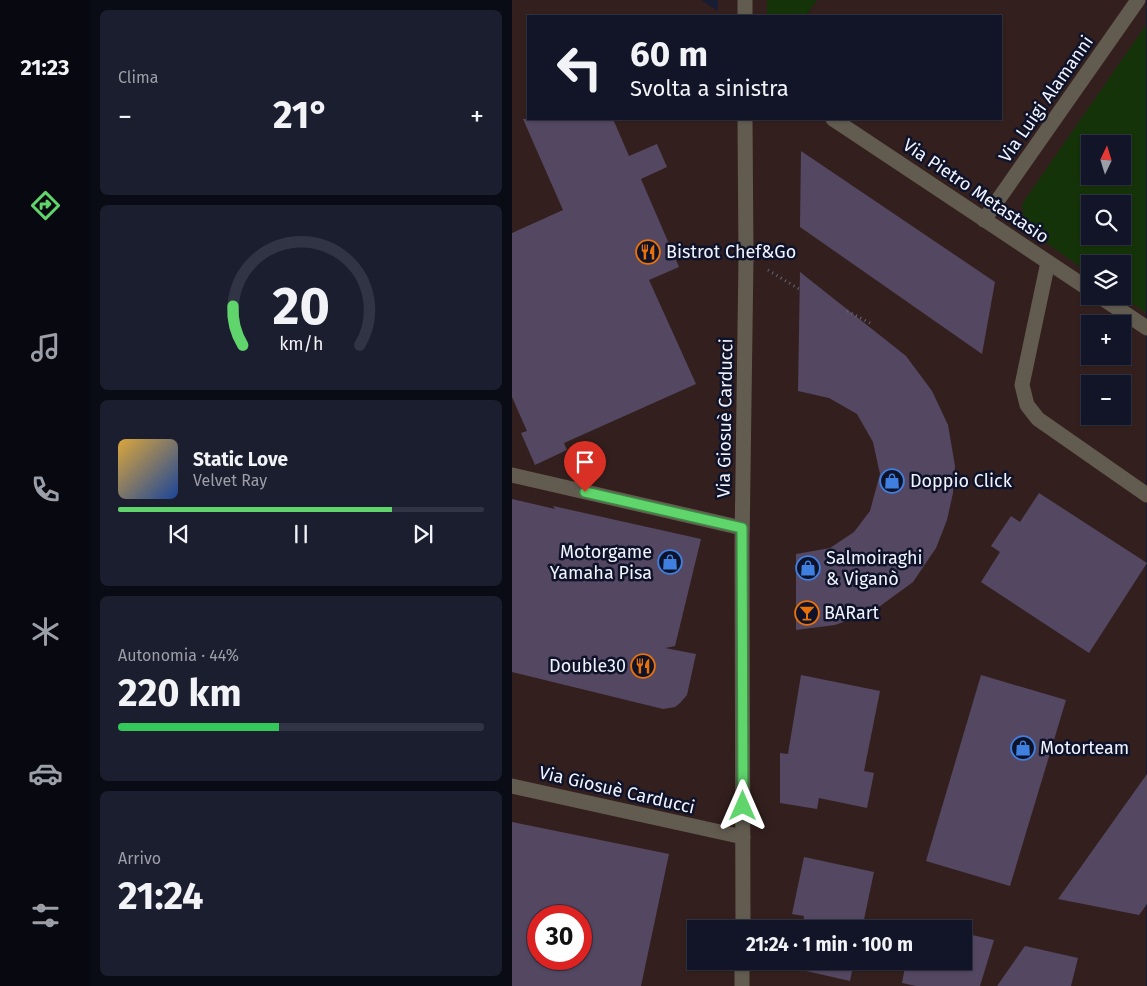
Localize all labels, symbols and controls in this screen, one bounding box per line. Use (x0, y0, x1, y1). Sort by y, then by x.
street label: Via Luigi Alamanni (994, 31, 1098, 167)
text: 60 m (630, 33, 708, 75)
icon: left (547, 35, 612, 100)
text: 21:23 (20, 54, 70, 81)
text: Clima (118, 68, 158, 87)
text: Svolta a sinistra (630, 75, 789, 102)
text: 21° (273, 92, 329, 138)
text: − (118, 100, 132, 133)
text: + (470, 100, 484, 133)
street label: Via Pietro Metastasio (899, 134, 1053, 248)
north arrow (1081, 135, 1131, 185)
map controls (1081, 135, 1131, 425)
icon: directions (28, 188, 63, 223)
button: search (1081, 195, 1131, 245)
restaurant icon: Bistrot Chef&Go (635, 239, 661, 265)
place label: Bistrot Chef&Go (666, 241, 796, 263)
button: layers (1081, 255, 1131, 305)
text: 20 (272, 275, 330, 338)
button: + (1081, 315, 1131, 365)
icon: music (28, 330, 63, 365)
text: km/h (279, 333, 323, 355)
street label: Via Giosuè Carducci (713, 338, 737, 498)
button: − (1081, 375, 1131, 425)
pin (564, 441, 606, 492)
text: Static Love (193, 448, 288, 471)
icon: arrive (571, 448, 599, 476)
shop icon: Doppio Click (879, 468, 905, 494)
place label: Doppio Click (910, 470, 1013, 492)
text: Velvet Ray (193, 471, 267, 490)
icon: phone (28, 472, 63, 507)
icon: previous (165, 520, 193, 548)
icon: pause (287, 520, 315, 548)
icon: next (409, 520, 437, 548)
place label: Motorgame Yamaha Pisa (550, 541, 652, 584)
place label: Salmoiraghi & Viganò (826, 547, 923, 590)
shop icon: Motorgame Yamaha Pisa (657, 549, 683, 575)
shop icon: Salmoiraghi & Viganò (795, 555, 821, 581)
bar icon: BARart (794, 600, 820, 626)
place label: BARart (824, 602, 880, 624)
icon: climate (28, 614, 63, 649)
text: Autonomia · 44% (118, 646, 239, 665)
restaurant icon: Double30 (630, 653, 656, 679)
place label: Double30 (549, 655, 626, 677)
text: 220 km (118, 670, 242, 716)
shop icon: Motorteam (1010, 735, 1036, 761)
place label: Motorteam (1040, 737, 1129, 759)
icon: car (28, 756, 63, 791)
street label: Via Giosuè Carducci (537, 761, 697, 819)
position arrow (716, 779, 768, 831)
text: Arrivo (118, 849, 161, 868)
text: 21:24 (118, 873, 204, 919)
icon: filters (28, 898, 63, 933)
speed limit sign: 30 (527, 905, 592, 970)
text: 21:24 · 1 min · 100 m (746, 933, 913, 956)

